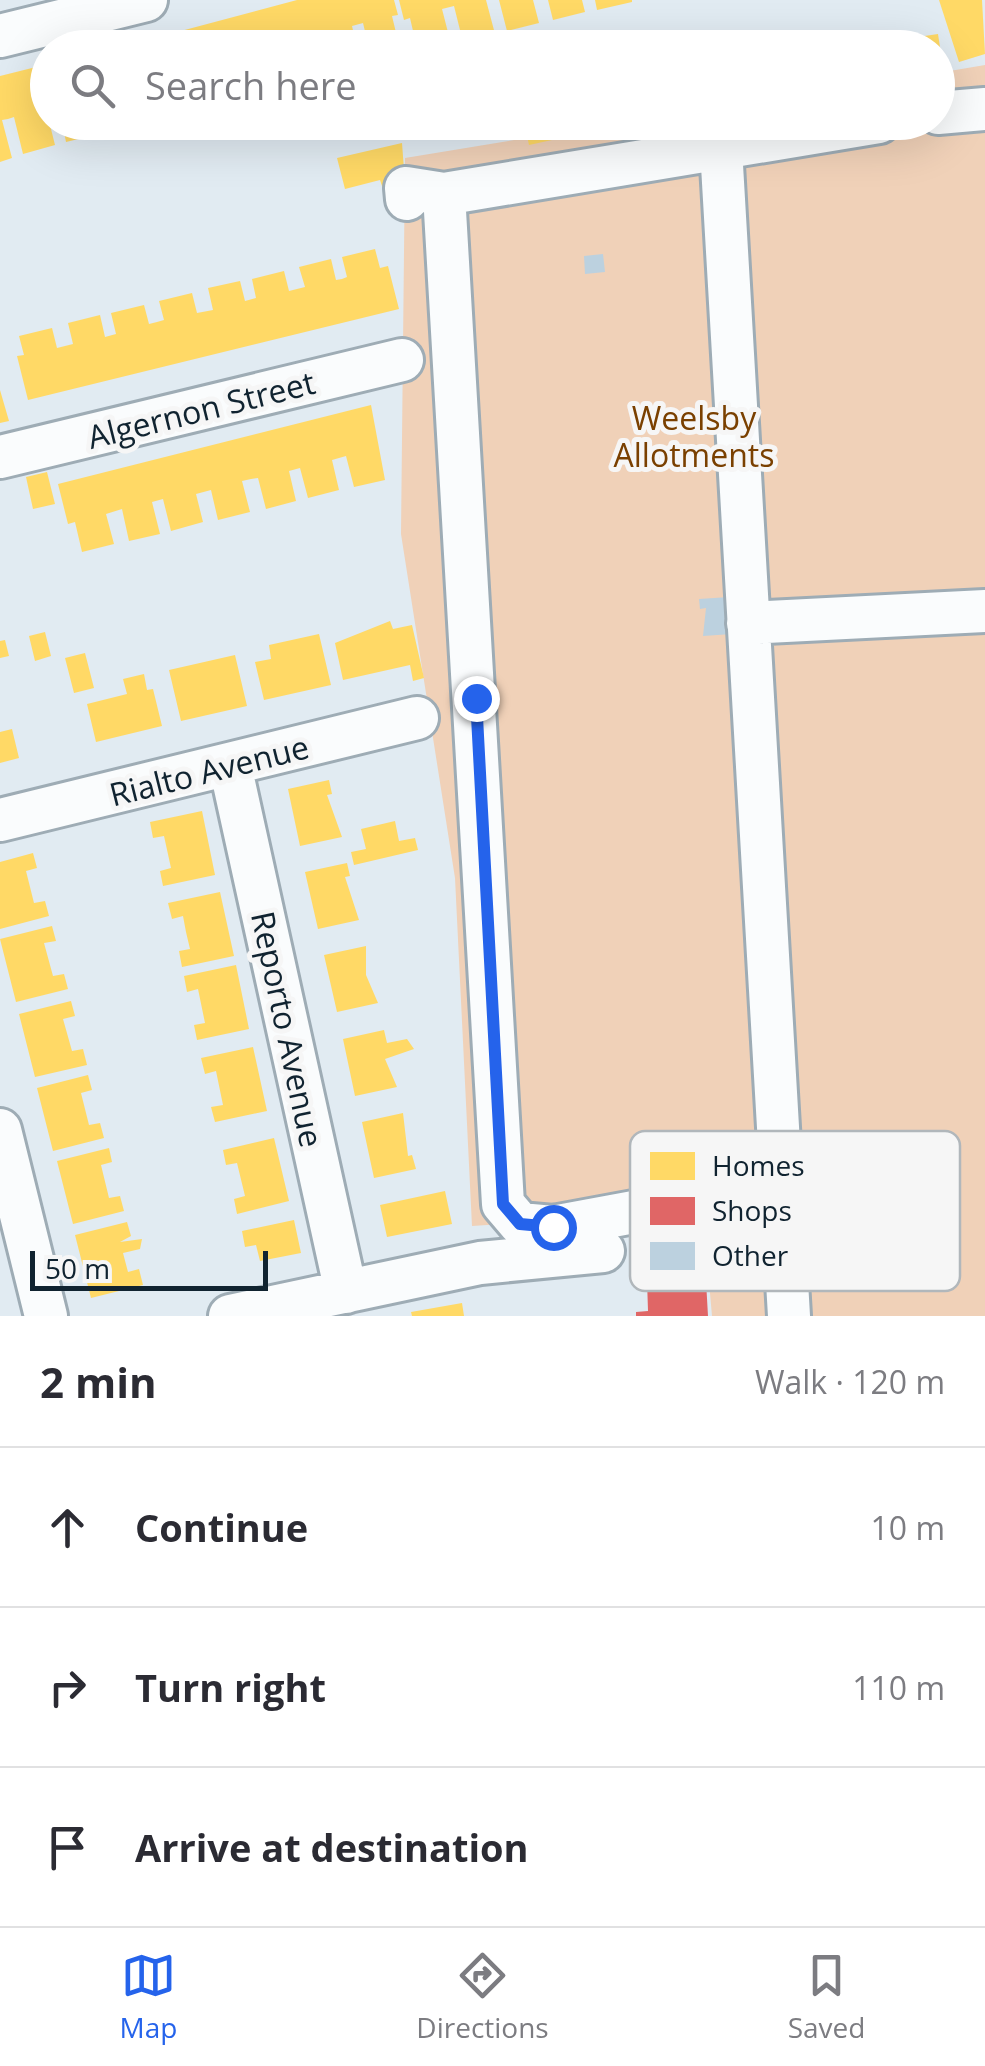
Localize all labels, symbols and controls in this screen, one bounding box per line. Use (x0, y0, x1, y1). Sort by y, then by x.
search box (30, 30, 955, 140)
icon: search (65, 58, 120, 113)
text: Search here (145, 59, 357, 111)
street label: Algernon Street (83, 360, 319, 458)
park label: Weelsby Allotments (614, 396, 774, 476)
route end (454, 676, 500, 722)
street label: Rialto Avenue (105, 724, 313, 816)
street label: Reporto Avenue (242, 907, 334, 1151)
legend (630, 1131, 960, 1291)
text: Homes (712, 1146, 804, 1184)
text: Shops (712, 1191, 792, 1229)
route start (531, 1205, 577, 1251)
text: Other (712, 1236, 789, 1274)
scale bar (30, 1246, 268, 1290)
text: 50 m (45, 1249, 110, 1287)
text: 2 min (40, 1353, 157, 1410)
text: Walk · 120 m (755, 1360, 945, 1403)
icon: ahead (40, 1500, 95, 1555)
text: Continue (135, 1501, 308, 1553)
text: 10 m (870, 1506, 945, 1549)
icon: right (40, 1660, 95, 1715)
text: Turn right (135, 1661, 326, 1713)
text: 110 m (852, 1666, 945, 1709)
icon: arrive (40, 1820, 95, 1875)
text: Arrive at destination (135, 1821, 529, 1873)
tab: Map (119, 1948, 177, 2046)
tab: Directions (416, 1948, 549, 2046)
tab: Saved (788, 1948, 865, 2046)

